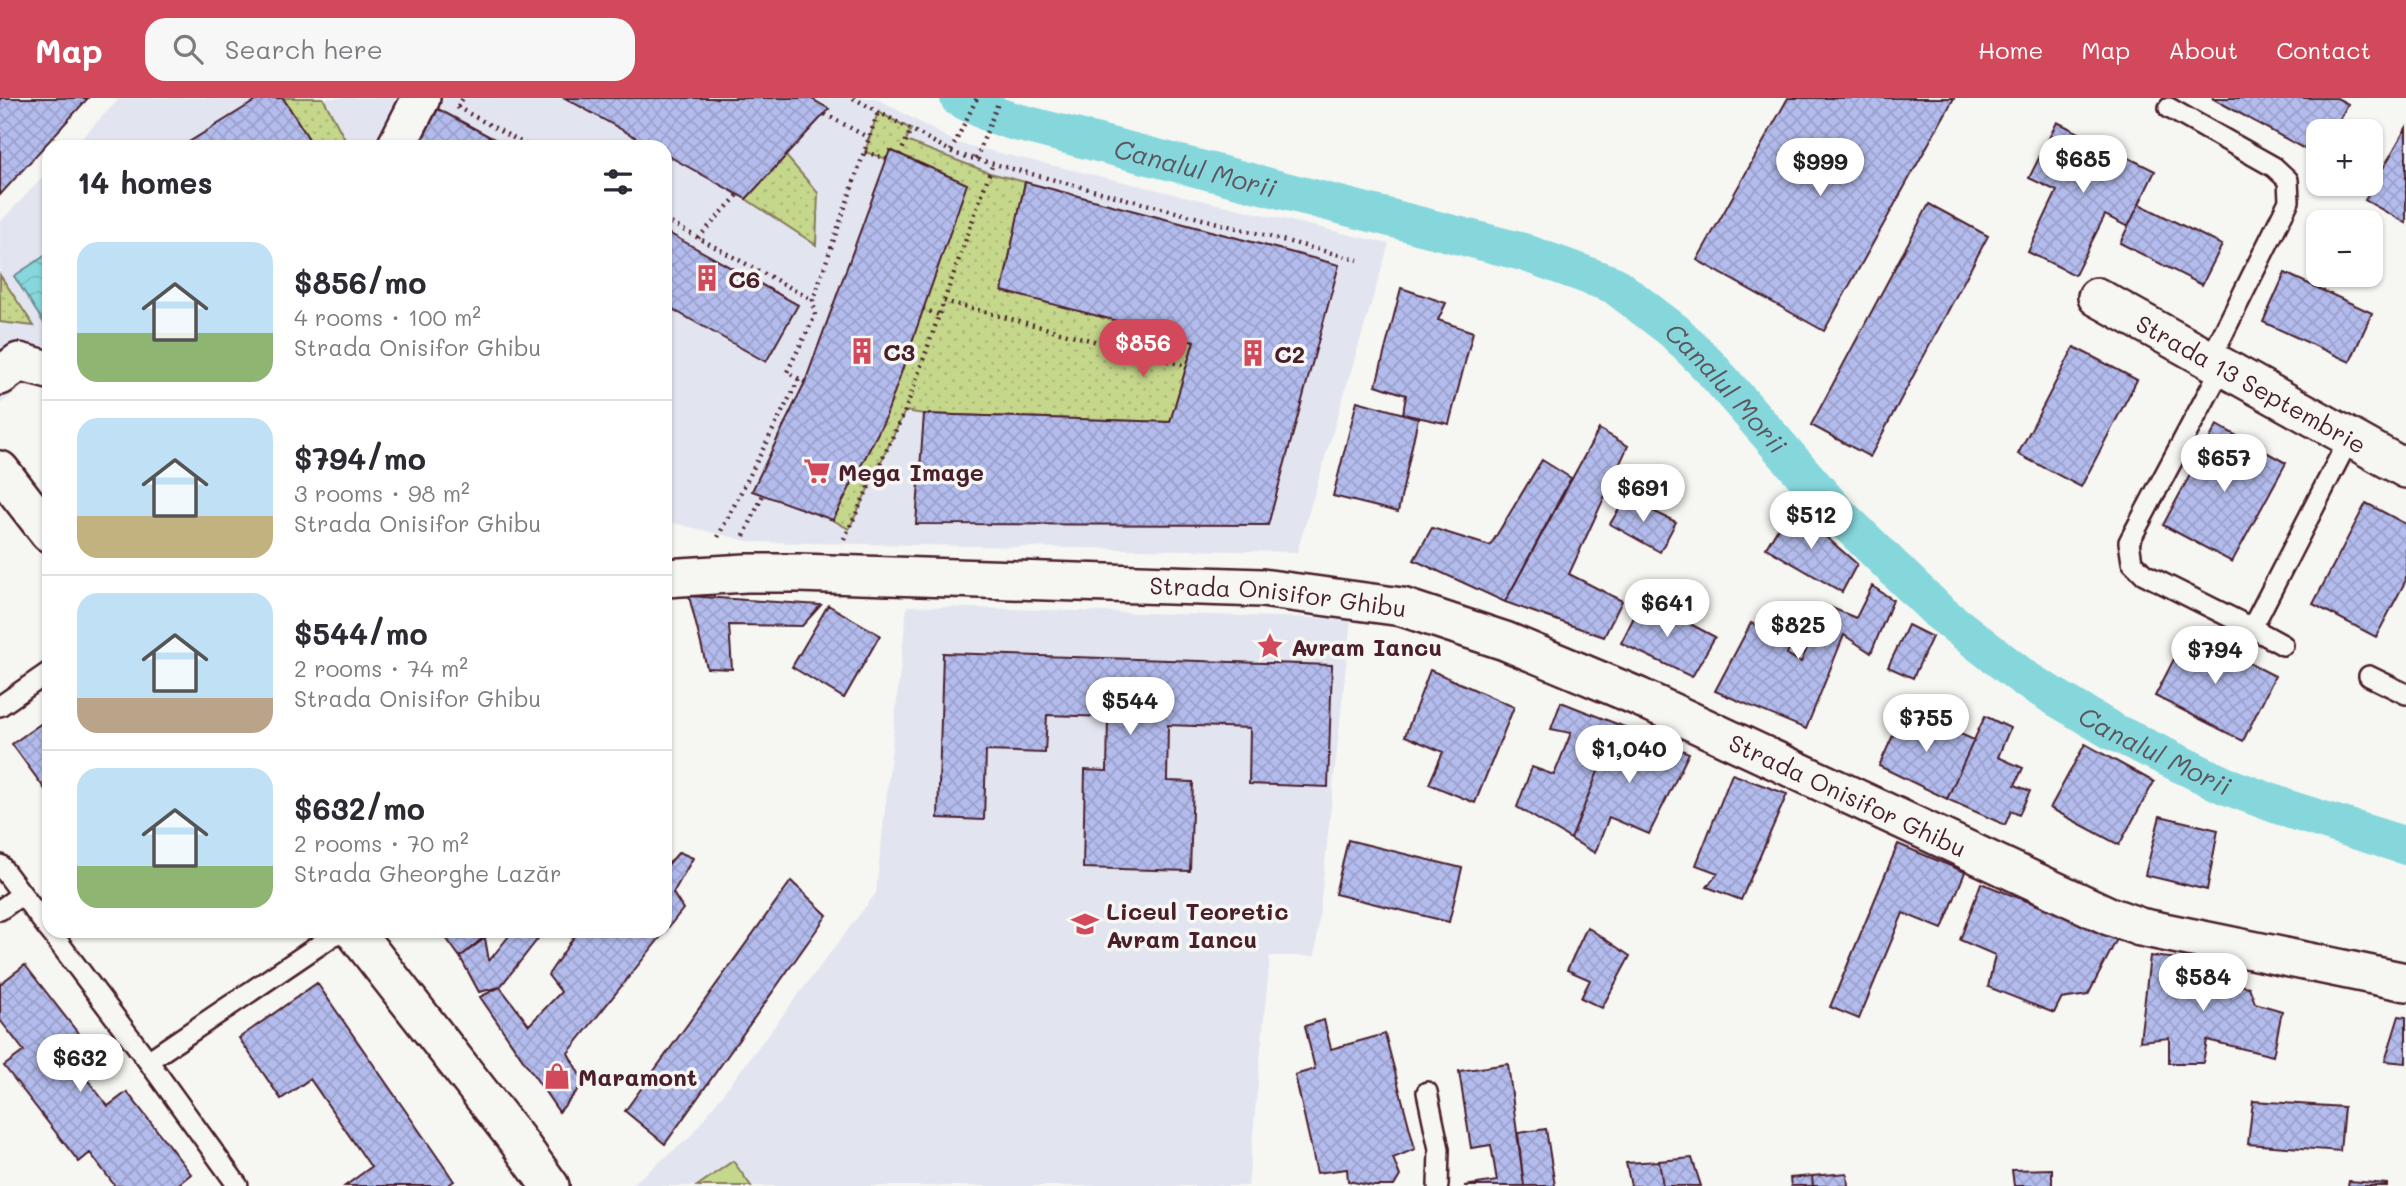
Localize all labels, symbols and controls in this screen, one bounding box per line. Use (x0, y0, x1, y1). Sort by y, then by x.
search box (145, 18, 635, 81)
text: Map (35, 28, 103, 71)
icon: search (169, 30, 207, 68)
text: Search here (225, 32, 383, 66)
text: Home (1978, 34, 2043, 65)
text: Map (2081, 34, 2130, 65)
text: About (2168, 34, 2238, 65)
text: Contact (2276, 34, 2371, 65)
map controls (2306, 119, 2383, 287)
button: + (2306, 119, 2383, 196)
water label: Canalul Morii (1110, 131, 1280, 205)
pin: $685 (2042, 136, 2124, 195)
pin: $999 (1779, 139, 1861, 198)
text: $685 (2055, 143, 2111, 173)
text: $999 (1792, 146, 1848, 176)
text: 14 homes (77, 162, 213, 202)
icon: filters (599, 163, 637, 201)
button: − (2306, 210, 2383, 287)
text: $856/mo (294, 262, 426, 302)
building icon: C6 (692, 263, 722, 293)
place label: C6 (728, 263, 760, 294)
icon: home (133, 270, 217, 354)
text: 4 rooms · 100 m² (294, 302, 481, 332)
street label: Strada 13 Septembrie (2131, 307, 2372, 460)
water label: Canalul Morii (1658, 315, 1795, 461)
pin: $856 (1102, 320, 1184, 379)
text: $856 (1115, 327, 1171, 357)
text: Strada Onisifor Ghibu (294, 332, 541, 362)
building icon: C3 (847, 336, 877, 366)
place label: C3 (883, 336, 915, 367)
building icon: C2 (1238, 338, 1268, 368)
place label: C2 (1274, 338, 1305, 369)
pin: $657 (2183, 434, 2265, 494)
text: $794/mo (294, 438, 426, 478)
text: $657 (2197, 442, 2251, 472)
icon: home (133, 446, 217, 530)
supermarket icon: Mega Image (802, 456, 832, 486)
place label: Mega Image (838, 456, 984, 487)
pin: $691 (1602, 464, 1684, 524)
text: $691 (1617, 472, 1669, 502)
text: 3 rooms · 98 m² (294, 478, 470, 508)
pin: $512 (1770, 491, 1852, 551)
text: $512 (1786, 499, 1836, 529)
text: Strada Onisifor Ghibu (294, 508, 541, 538)
street label: Strada Onisifor Ghibu (1149, 569, 1408, 623)
pin: $641 (1626, 580, 1708, 639)
text: $641 (1641, 587, 1693, 617)
pin: $825 (1757, 602, 1839, 661)
text: $825 (1771, 609, 1825, 639)
text: $544/mo (294, 613, 428, 653)
icon: home (133, 621, 217, 705)
pin: $794 (2174, 626, 2256, 686)
place icon: Avram Iancu (1255, 631, 1285, 661)
place label: Avram Iancu (1291, 631, 1442, 662)
text: $794 (2187, 634, 2243, 664)
text: 2 rooms · 74 m² (294, 653, 468, 683)
pin: $544 (1089, 678, 1171, 737)
text: Strada Onisifor Ghibu (294, 683, 541, 713)
text: $544 (1102, 685, 1158, 715)
pin: $755 (1885, 694, 1967, 754)
water label: Canalul Morii (2073, 698, 2236, 803)
text: $755 (1899, 702, 1953, 732)
pin: $1,040 (1572, 726, 1686, 785)
street label: Strada Onisifor Ghibu (1725, 726, 1972, 863)
text: $1,040 (1591, 733, 1667, 763)
text: $632/mo (294, 788, 425, 828)
icon: home (133, 796, 217, 880)
text: 2 rooms · 70 m² (294, 828, 469, 858)
text: Strada Gheorghe Lazăr (294, 858, 562, 888)
place label: Liceul Teoretic Avram Iancu (1106, 895, 1289, 954)
school or university icon: Liceul Teoretic Avram Iancu (1070, 909, 1100, 939)
pin: $584 (2162, 954, 2244, 1013)
text: $584 (2175, 961, 2231, 991)
pin: $632 (39, 1034, 121, 1094)
text: $632 (53, 1042, 107, 1072)
shop icon: Maramont (542, 1061, 572, 1091)
place label: Maramont (578, 1061, 697, 1092)

